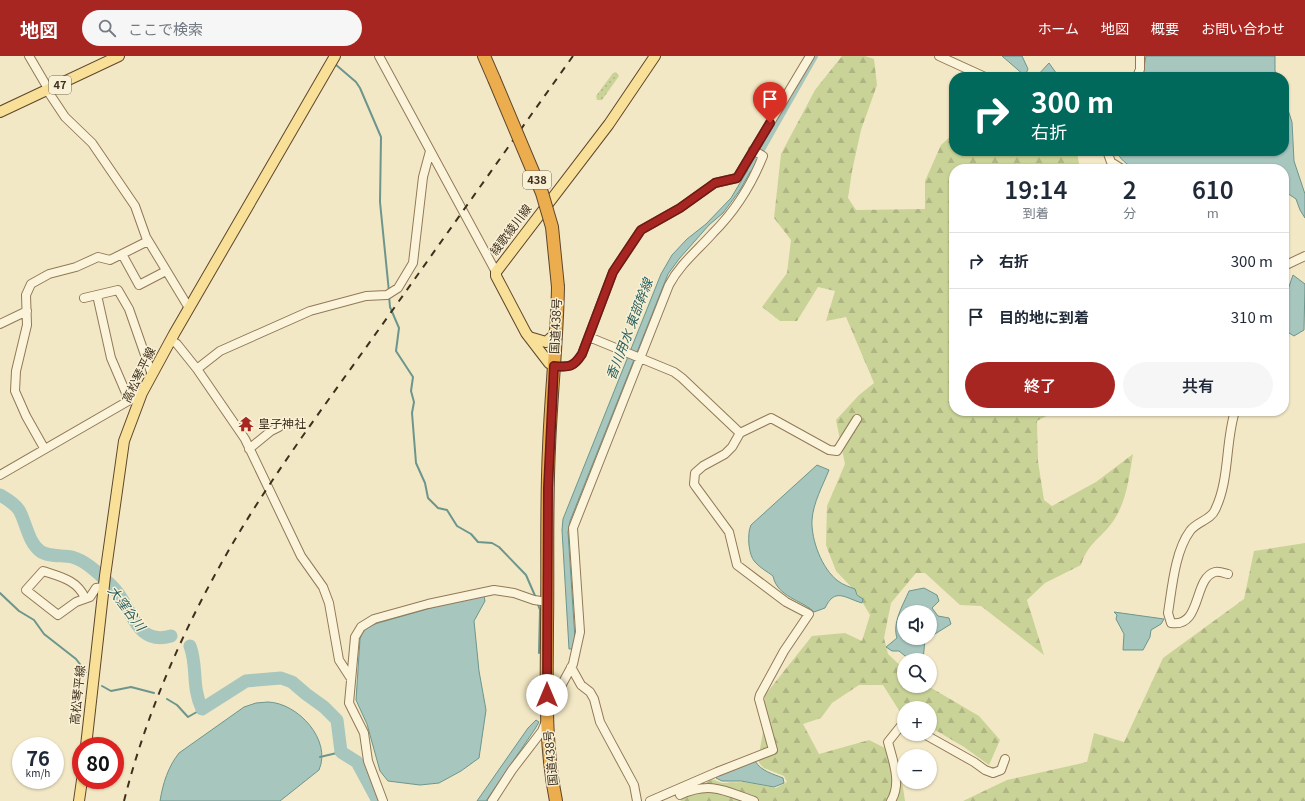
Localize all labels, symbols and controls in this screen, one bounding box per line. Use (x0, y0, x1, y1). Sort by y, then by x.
search box (82, 10, 362, 46)
text: 地図 (20, 15, 58, 42)
icon: search (96, 17, 118, 39)
text: ここで検索 (128, 18, 203, 39)
text: ホーム (1037, 18, 1079, 38)
text: 地図 (1101, 18, 1129, 38)
text: 概要 (1151, 18, 1179, 38)
text: お問い合わせ (1201, 18, 1285, 38)
road number: 47 (49, 76, 71, 94)
text: 300 m (1031, 81, 1114, 121)
pin (753, 82, 787, 123)
icon: arrive (759, 88, 781, 110)
icon: right (965, 88, 1017, 140)
text: 右折 (1031, 118, 1067, 144)
road number: 438 (523, 171, 551, 189)
text: 19:14 (1004, 171, 1067, 206)
text: 2 (1123, 171, 1137, 206)
text: 610 (1192, 171, 1234, 206)
street label: 綾歌綾川線 (485, 200, 535, 258)
text: 到着 (1023, 203, 1049, 222)
text: 分 (1123, 203, 1136, 222)
text: m (1207, 203, 1219, 222)
icon: right (965, 250, 987, 272)
text: 右折 (999, 250, 1029, 271)
text: 300 m (1231, 250, 1273, 271)
water label: 香川用水 東部幹線 (601, 274, 657, 382)
street label: 国道438号 (545, 298, 564, 354)
icon: arrive (965, 306, 987, 328)
text: 目的地に到着 (999, 306, 1089, 327)
text: 310 m (1231, 306, 1273, 327)
street label: 高松琴平線 (117, 344, 158, 405)
button: 終了 (965, 362, 1115, 408)
button: 共有 (1123, 362, 1273, 408)
place label: 皇子神社 (258, 414, 306, 431)
temple icon: 皇子神社 (237, 415, 255, 433)
water label: 大窪谷川 (104, 581, 152, 636)
map controls (897, 605, 937, 789)
button: sound (897, 605, 937, 645)
button: search (897, 653, 937, 693)
street label: 高松琴平線 (65, 664, 88, 726)
position arrow (526, 674, 568, 716)
button: + (897, 701, 937, 741)
street label: 国道438号 (539, 730, 560, 787)
speed limit sign: 80 (72, 737, 124, 789)
text: 76 (26, 743, 50, 772)
button: − (897, 749, 937, 789)
text: km/h (26, 765, 50, 780)

